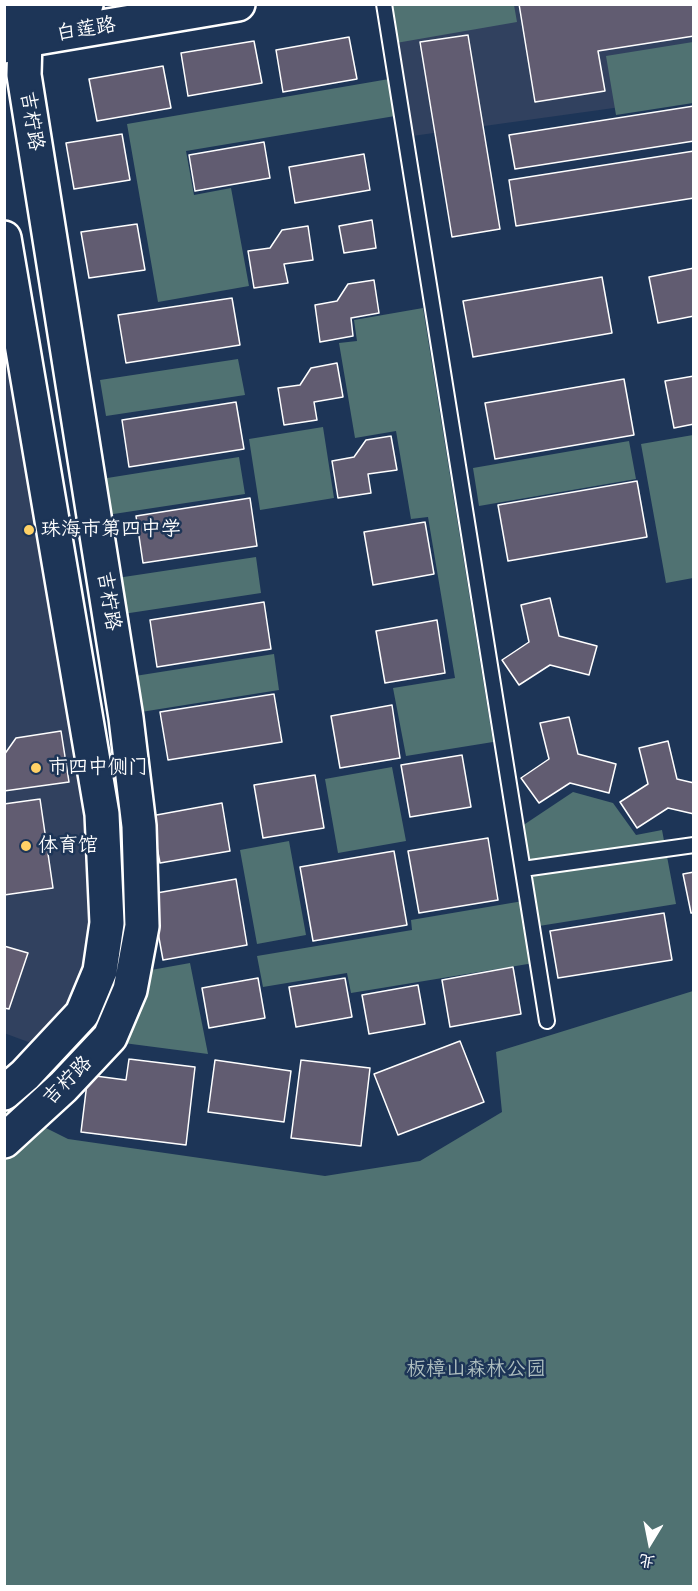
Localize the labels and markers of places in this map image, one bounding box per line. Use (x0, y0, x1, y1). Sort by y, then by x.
place label: 珠海市第四中学 (41, 518, 181, 542)
marker: 珠海市第四中学 (22, 523, 36, 537)
place label: 市四中侧门 (48, 756, 148, 780)
marker: 市四中侧门 (29, 761, 43, 775)
place label: 体育馆 (38, 834, 98, 858)
marker: 体育馆 (19, 839, 33, 853)

